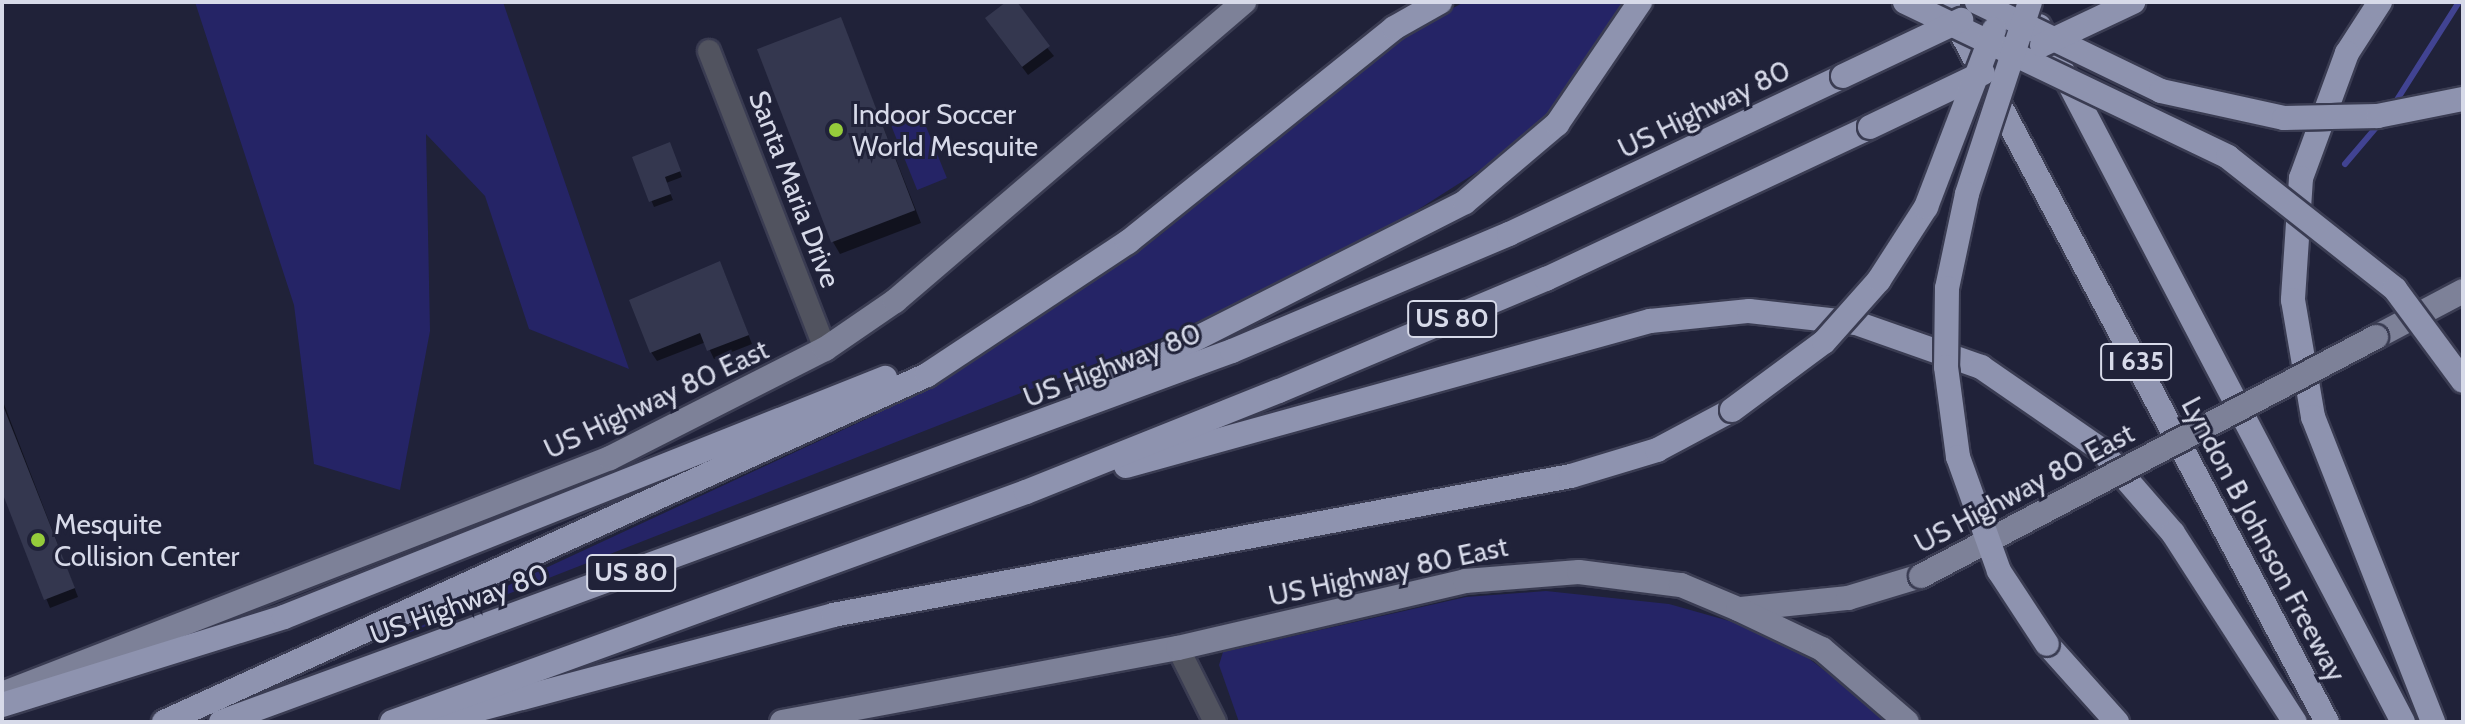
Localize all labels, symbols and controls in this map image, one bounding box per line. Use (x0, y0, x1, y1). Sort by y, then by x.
street label: US Highway 80 (1612, 53, 1796, 165)
street label: Santa Maria Drive (742, 86, 848, 292)
place label: Indoor Soccer World Mesquite (852, 97, 1038, 163)
marker: Indoor Soccer World Mesquite (827, 121, 845, 139)
road number: US 80 (1406, 297, 1498, 341)
street label: US Highway 80 (1019, 316, 1205, 414)
street label: US Highway 80 East (539, 332, 773, 466)
road number: I 635 (2100, 340, 2172, 384)
street label: Lyndon B Johnson Freeway (2175, 391, 2353, 687)
street label: US Highway 80 East (1909, 416, 2139, 560)
place label: Mesquite Collision Center (54, 507, 239, 573)
street label: US Highway 80 East (1265, 529, 1511, 613)
marker: Mesquite Collision Center (29, 531, 47, 549)
road number: US 80 (585, 551, 677, 595)
street label: US Highway 80 (365, 556, 553, 652)

